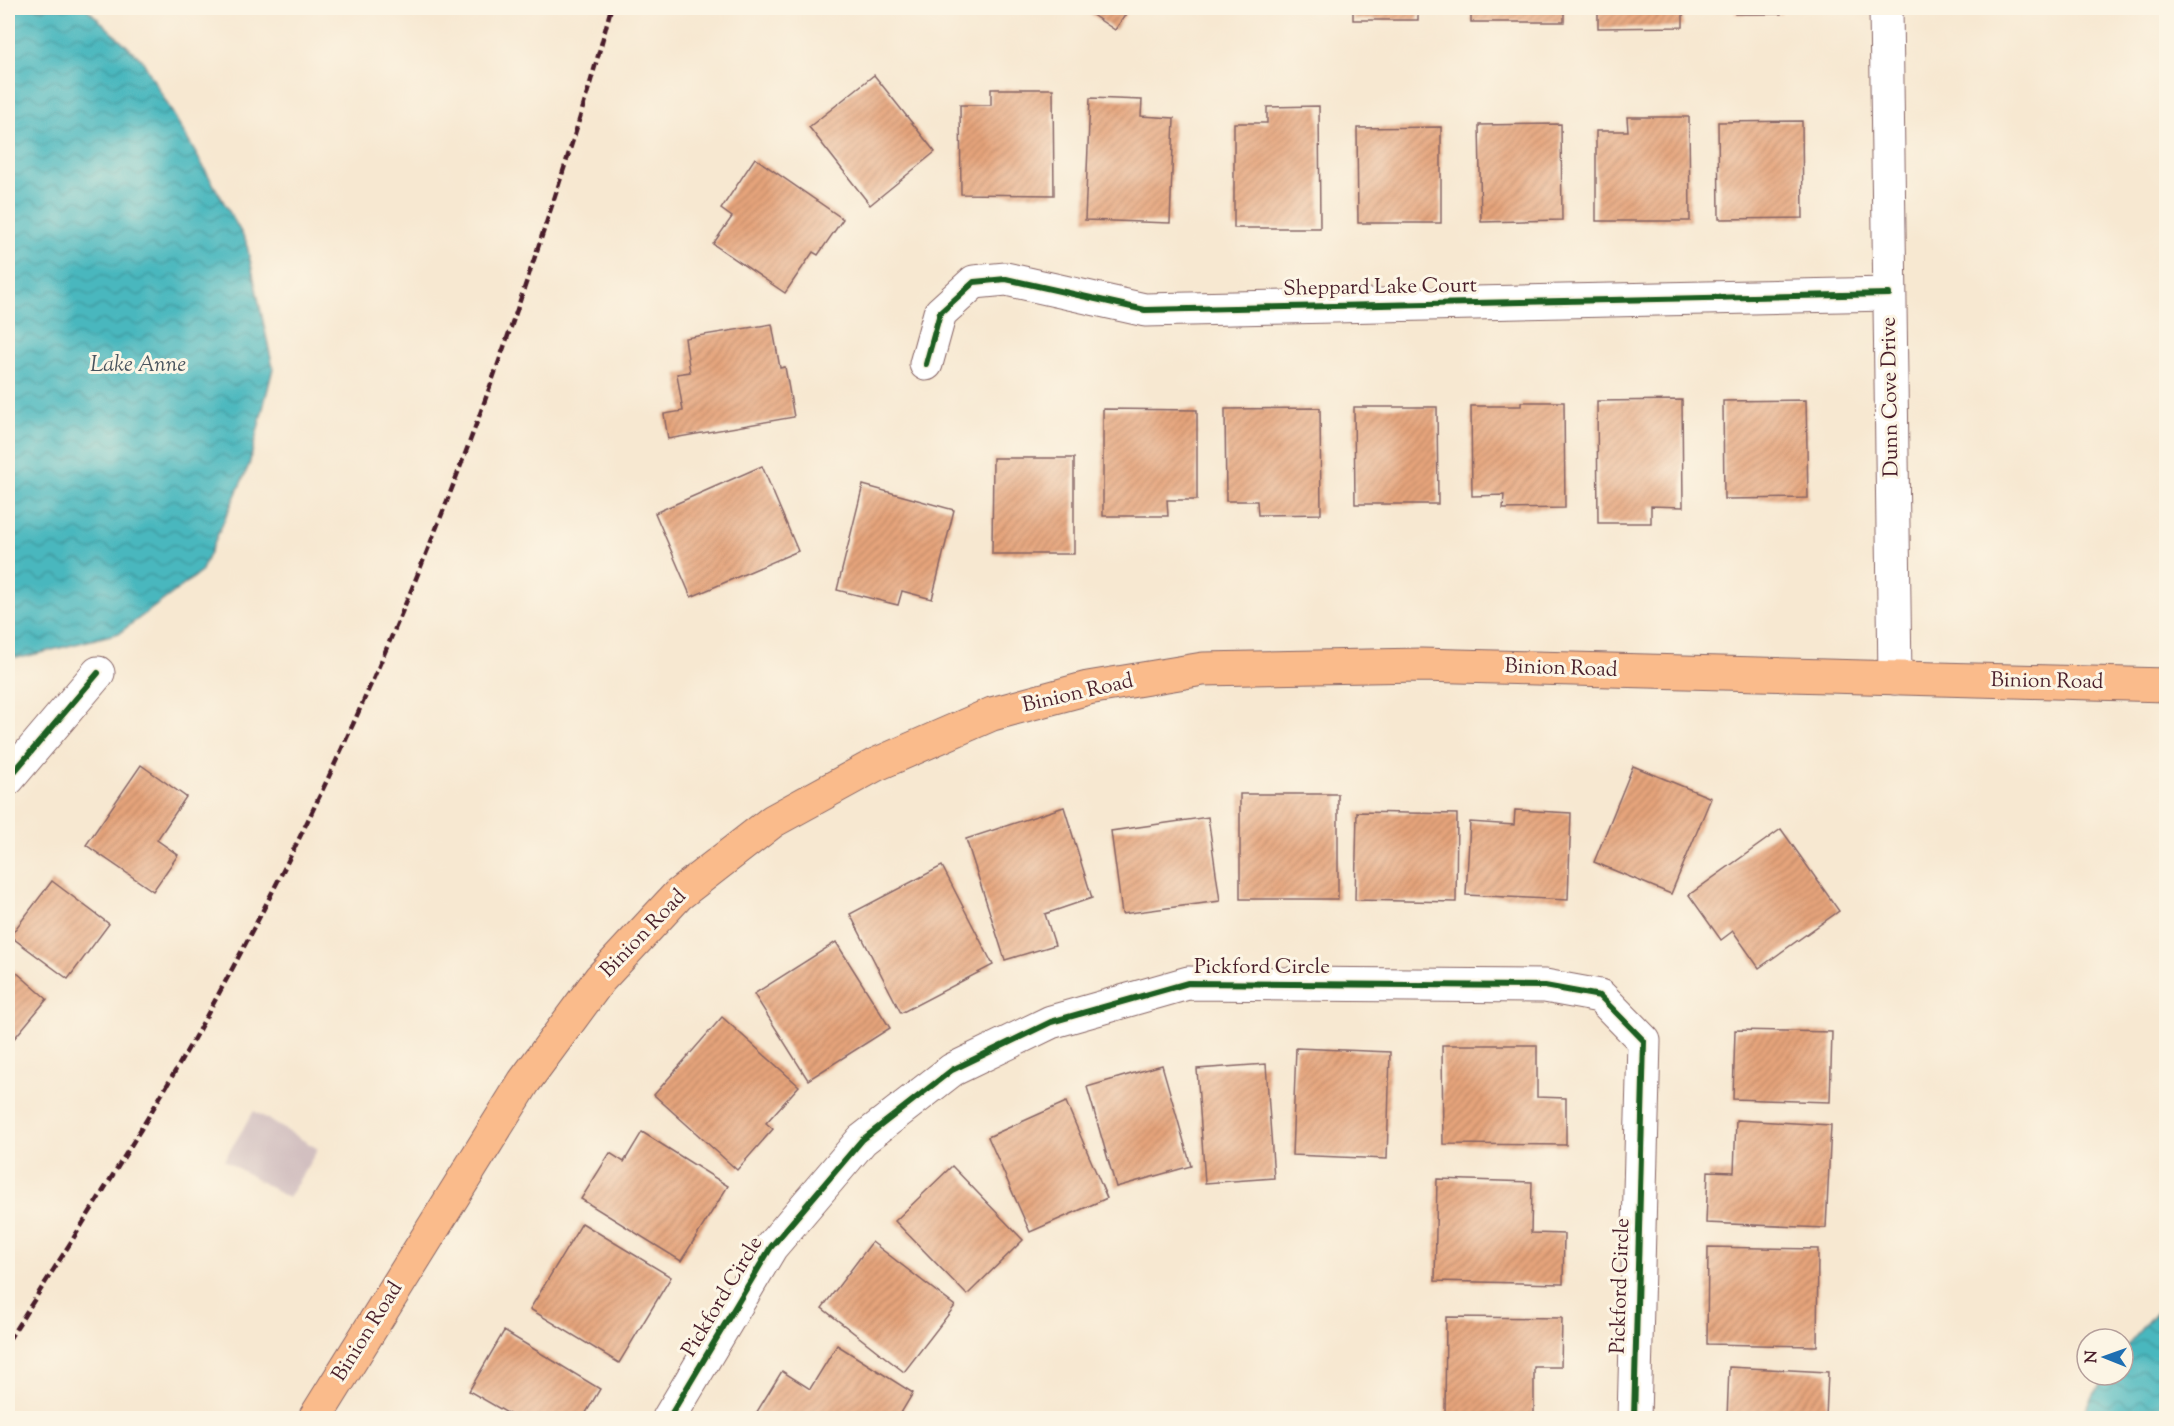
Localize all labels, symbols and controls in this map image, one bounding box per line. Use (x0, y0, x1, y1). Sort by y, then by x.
street label: Sheppard Lake Court (1283, 271, 1477, 305)
street label: Dunn Cove Drive (1875, 317, 1907, 477)
water label: Lake Anne (90, 350, 186, 382)
street label: Binion Road (1504, 652, 1618, 686)
street label: Binion Road (1990, 666, 2104, 698)
street label: Binion Road (1020, 667, 1137, 721)
street label: Binion Road (594, 883, 694, 985)
street label: Pickford Circle (1194, 953, 1330, 983)
street label: Pickford Circle (1604, 1218, 1638, 1354)
street label: Pickford Circle (675, 1231, 771, 1363)
street label: Binion Road (325, 1276, 411, 1388)
north arrow (2075, 1327, 2135, 1387)
text: N (2081, 1350, 2104, 1363)

